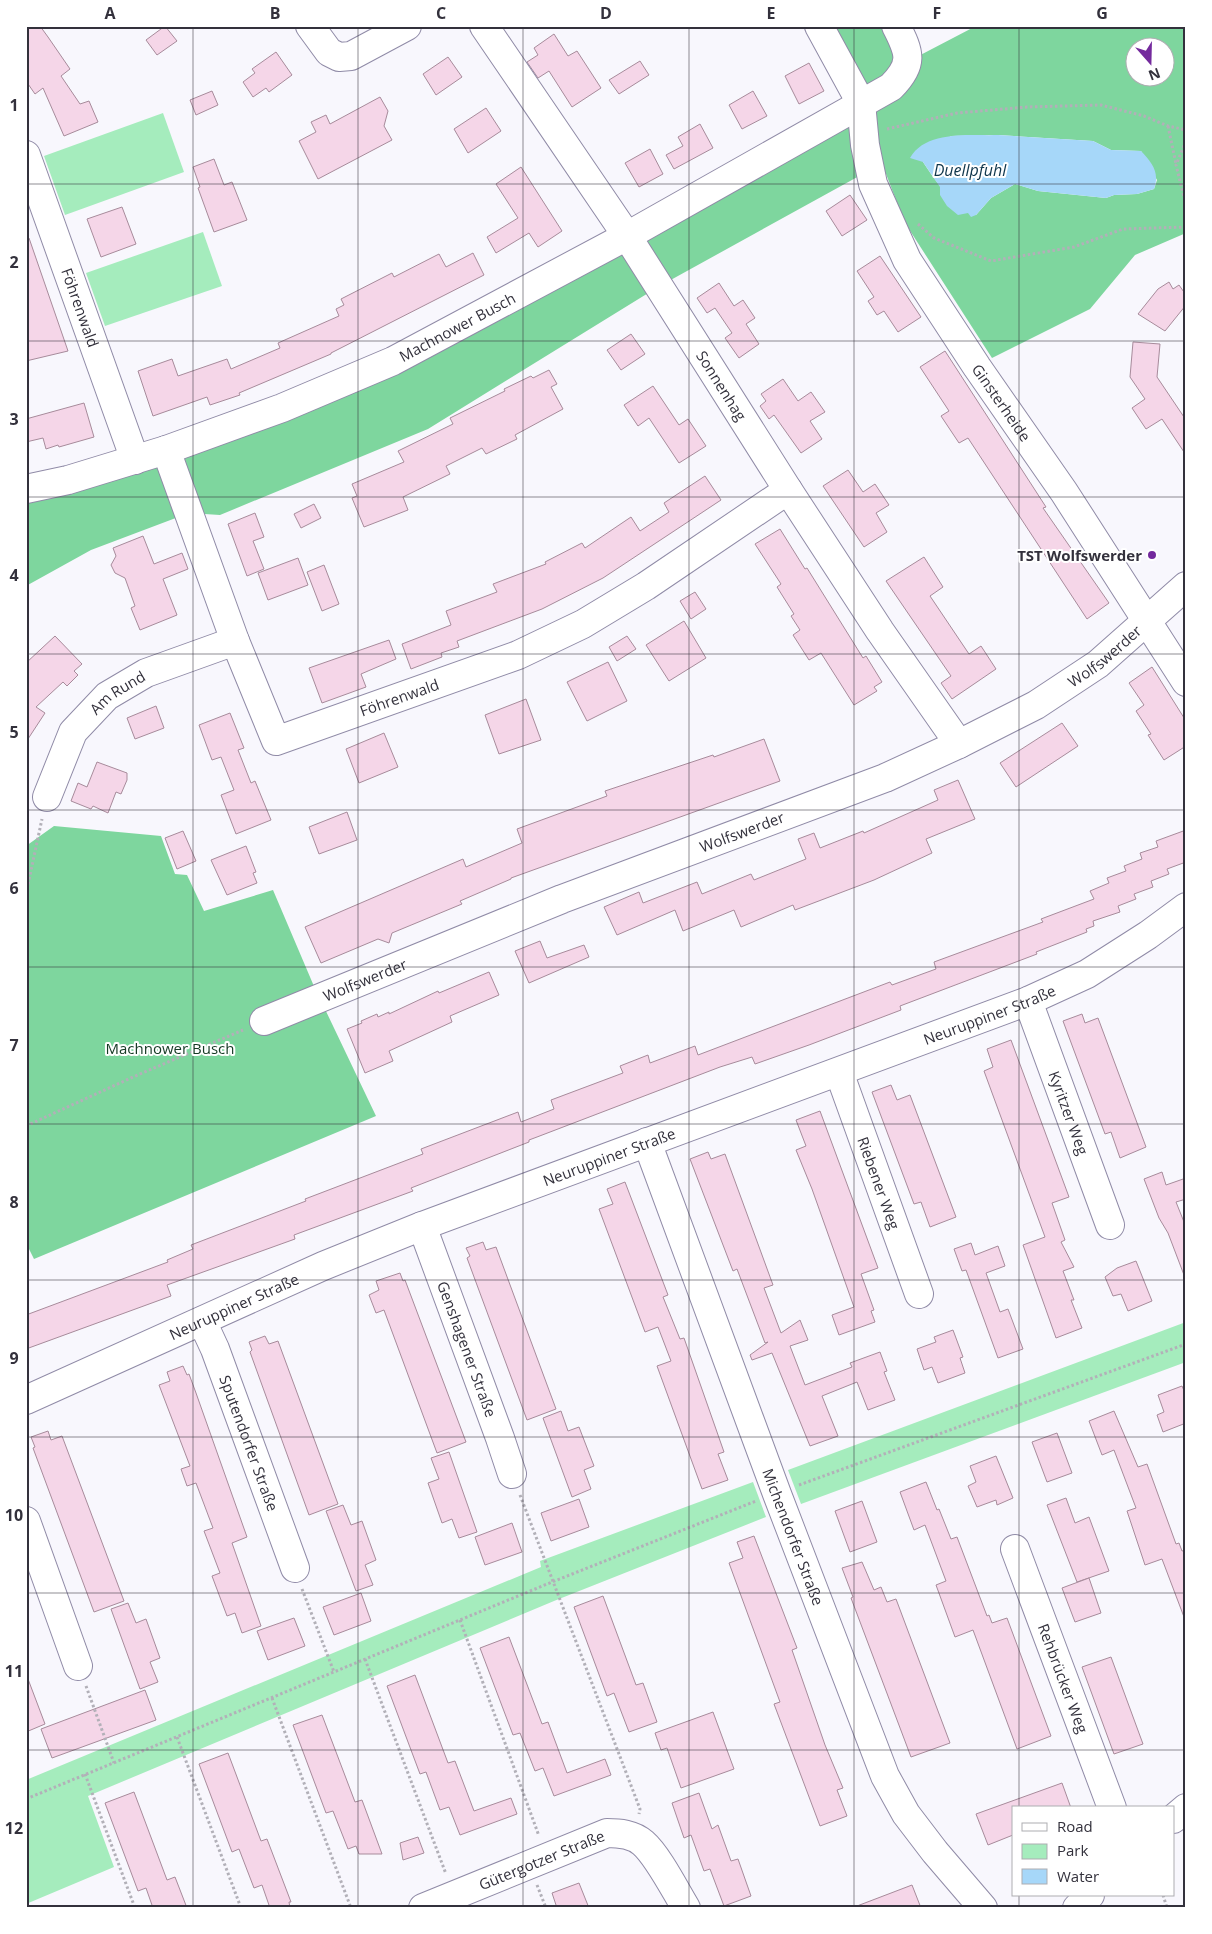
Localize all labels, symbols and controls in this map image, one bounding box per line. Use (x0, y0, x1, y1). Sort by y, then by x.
text: A (104, 2, 116, 24)
text: B (270, 2, 280, 24)
text: C (436, 2, 446, 24)
text: D (600, 2, 612, 24)
text: E (767, 2, 776, 24)
text: F (933, 2, 941, 24)
text: G (1096, 2, 1108, 24)
north arrow (1124, 38, 1174, 88)
text: N (1146, 64, 1163, 86)
text: 1 (9, 94, 19, 116)
water label: Duellpfuhl (934, 159, 1007, 181)
text: 2 (9, 251, 19, 273)
street label: Föhrenwald (57, 265, 104, 350)
street label: Machnower Busch (395, 288, 519, 366)
street label: Sonnenhag (692, 347, 751, 424)
street label: Ginsterheide (968, 360, 1036, 445)
text: 3 (9, 408, 19, 430)
place label: TST Wolfswerder (1017, 545, 1142, 565)
marker: TST Wolfswerder (1146, 549, 1158, 561)
text: 4 (9, 564, 19, 586)
street label: Wolfswerder (1064, 620, 1145, 691)
street label: Am Rund (85, 666, 149, 719)
street label: Föhrenwald (357, 674, 442, 720)
text: 5 (9, 721, 19, 743)
street label: Wolfswerder (697, 807, 787, 857)
text: 6 (9, 877, 19, 899)
street label: Wolfswerder (320, 954, 410, 1006)
street label: Neuruppiner Straße (920, 980, 1059, 1049)
text: 7 (9, 1034, 19, 1056)
park label: Machnower Busch (106, 1038, 234, 1058)
street label: Kyritzer Weg (1044, 1068, 1093, 1157)
street label: Neuruppiner Straße (540, 1123, 678, 1190)
street label: Riebener Weg (853, 1134, 905, 1232)
text: 8 (9, 1191, 19, 1213)
street label: Neuruppiner Straße (166, 1268, 302, 1344)
street label: Genshagener Straße (433, 1278, 501, 1420)
text: 9 (9, 1347, 19, 1369)
street label: Sputendorfer Straße (215, 1372, 283, 1514)
street label: Michendorfer Straße (758, 1465, 829, 1608)
text: 10 (5, 1504, 23, 1526)
street label: Rehbrücker Weg (1034, 1621, 1093, 1736)
text: 11 (5, 1660, 23, 1682)
legend (1012, 1806, 1174, 1896)
text: Road (1057, 1816, 1093, 1836)
text: 12 (5, 1817, 23, 1839)
street label: Gütergotzer Straße (476, 1825, 607, 1894)
text: Park (1057, 1840, 1088, 1860)
text: Water (1057, 1866, 1099, 1886)

